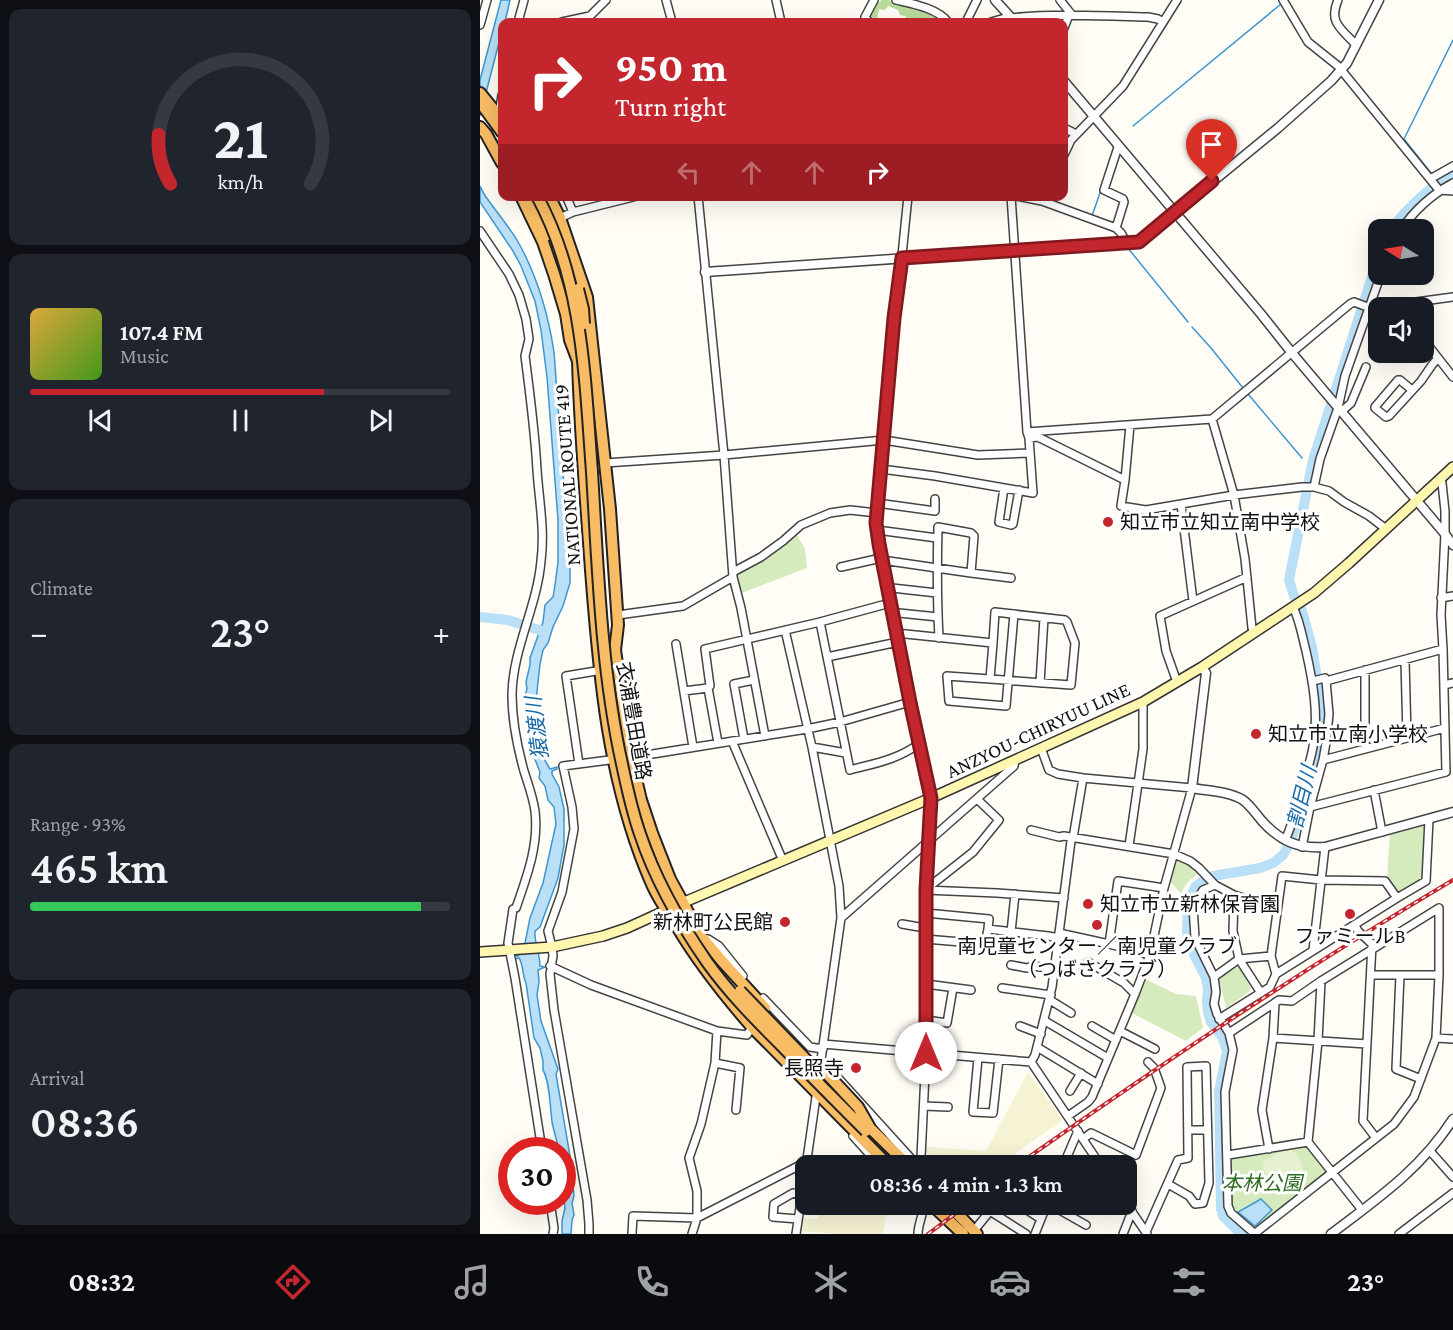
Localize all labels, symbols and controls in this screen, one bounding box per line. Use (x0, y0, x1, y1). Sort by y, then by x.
icon: right (516, 42, 594, 120)
text: 950 m (615, 43, 727, 90)
text: Turn right (615, 92, 726, 122)
text: 21 (212, 102, 268, 171)
pin (1186, 119, 1237, 181)
icon: arrive (1195, 128, 1228, 161)
icon: left (672, 156, 705, 189)
icon: ahead (735, 156, 768, 189)
icon: ahead (798, 156, 831, 189)
icon: right (861, 156, 894, 189)
text: km/h (217, 170, 264, 194)
north arrow (1368, 219, 1434, 285)
map controls (1368, 219, 1434, 363)
button: sound (1368, 297, 1434, 363)
text: 107.4 FM (120, 320, 203, 345)
text: Music (120, 345, 169, 367)
street label: NATIONAL ROUTE 419 (550, 383, 584, 567)
icon: previous (84, 404, 117, 437)
icon: pause (224, 404, 257, 437)
icon: next (364, 404, 397, 437)
place label: 知立市立知立南中学校 (1120, 511, 1320, 533)
marker: 知立市立知立南中学校 (1101, 515, 1115, 529)
text: Climate (30, 577, 93, 599)
text: 23° (210, 607, 270, 657)
text: − (30, 614, 47, 651)
text: + (433, 614, 450, 651)
street label: 衣浦豊田道路 (613, 660, 655, 782)
street label: ANZYOU-CHIRYUU LINE (943, 678, 1133, 782)
water label: 猿渡川 (521, 693, 553, 761)
place label: 知立市立南小学校 (1268, 723, 1428, 745)
marker: 知立市立南小学校 (1249, 727, 1263, 741)
water label: 割目川 (1283, 762, 1322, 830)
text: Range · 93% (30, 813, 126, 835)
text: 465 km (30, 843, 168, 893)
place label: 知立市立新林保育園 (1100, 893, 1280, 915)
marker: 知立市立新林保育園 (1081, 897, 1095, 911)
marker: ファミールB (1343, 907, 1357, 921)
place label: 新林町公民館 (653, 911, 773, 933)
marker: 新林町公民館 (778, 915, 792, 929)
marker: 南児童センター／南児童クラブ （つばさクラブ） (1090, 918, 1104, 932)
place label: ファミールB (1295, 925, 1406, 947)
place label: 南児童センター／南児童クラブ （つばさクラブ） (957, 935, 1237, 980)
position arrow (894, 1021, 958, 1085)
place label: 長照寺 (784, 1057, 844, 1079)
marker: 長照寺 (849, 1061, 863, 1075)
text: Arrival (30, 1067, 84, 1089)
text: 08:36 (30, 1097, 139, 1147)
speed limit sign: 30 (498, 1137, 576, 1215)
text: 08:36 · 4 min · 1.3 km (870, 1172, 1063, 1197)
park label: 本林公園 (1222, 1172, 1305, 1194)
icon: directions (272, 1261, 314, 1303)
icon: music (451, 1261, 493, 1303)
icon: phone (631, 1261, 673, 1303)
icon: climate (810, 1261, 852, 1303)
icon: car (989, 1261, 1031, 1303)
icon: filters (1168, 1261, 1210, 1303)
text: 08:32 (69, 1267, 135, 1297)
text: 23° (1347, 1267, 1384, 1297)

